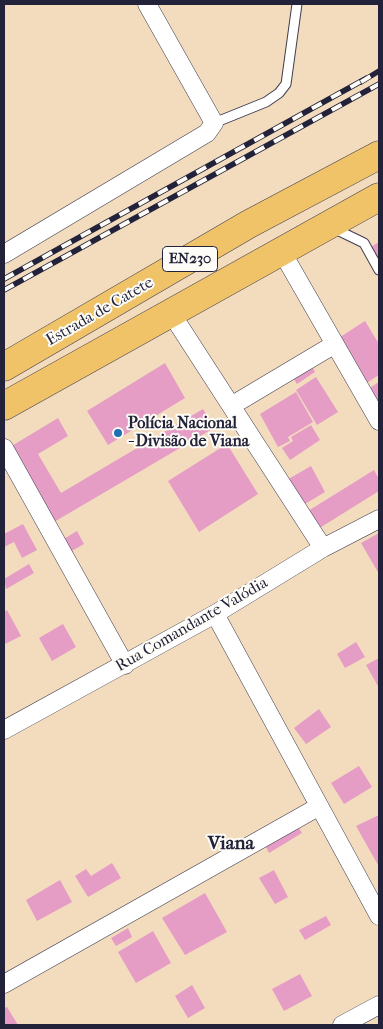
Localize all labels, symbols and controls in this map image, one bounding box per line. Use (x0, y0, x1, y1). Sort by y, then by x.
road number: EN230 (162, 246, 218, 272)
street label: Estrada de Catete (43, 274, 157, 350)
place label: Polícia Nacional - Divisão de Viana (128, 414, 249, 452)
marker: Polícia Nacional - Divisão de Viana (112, 427, 124, 439)
street label: Rua Comandante Valódia (113, 574, 271, 676)
district label: Viana (208, 833, 254, 855)

